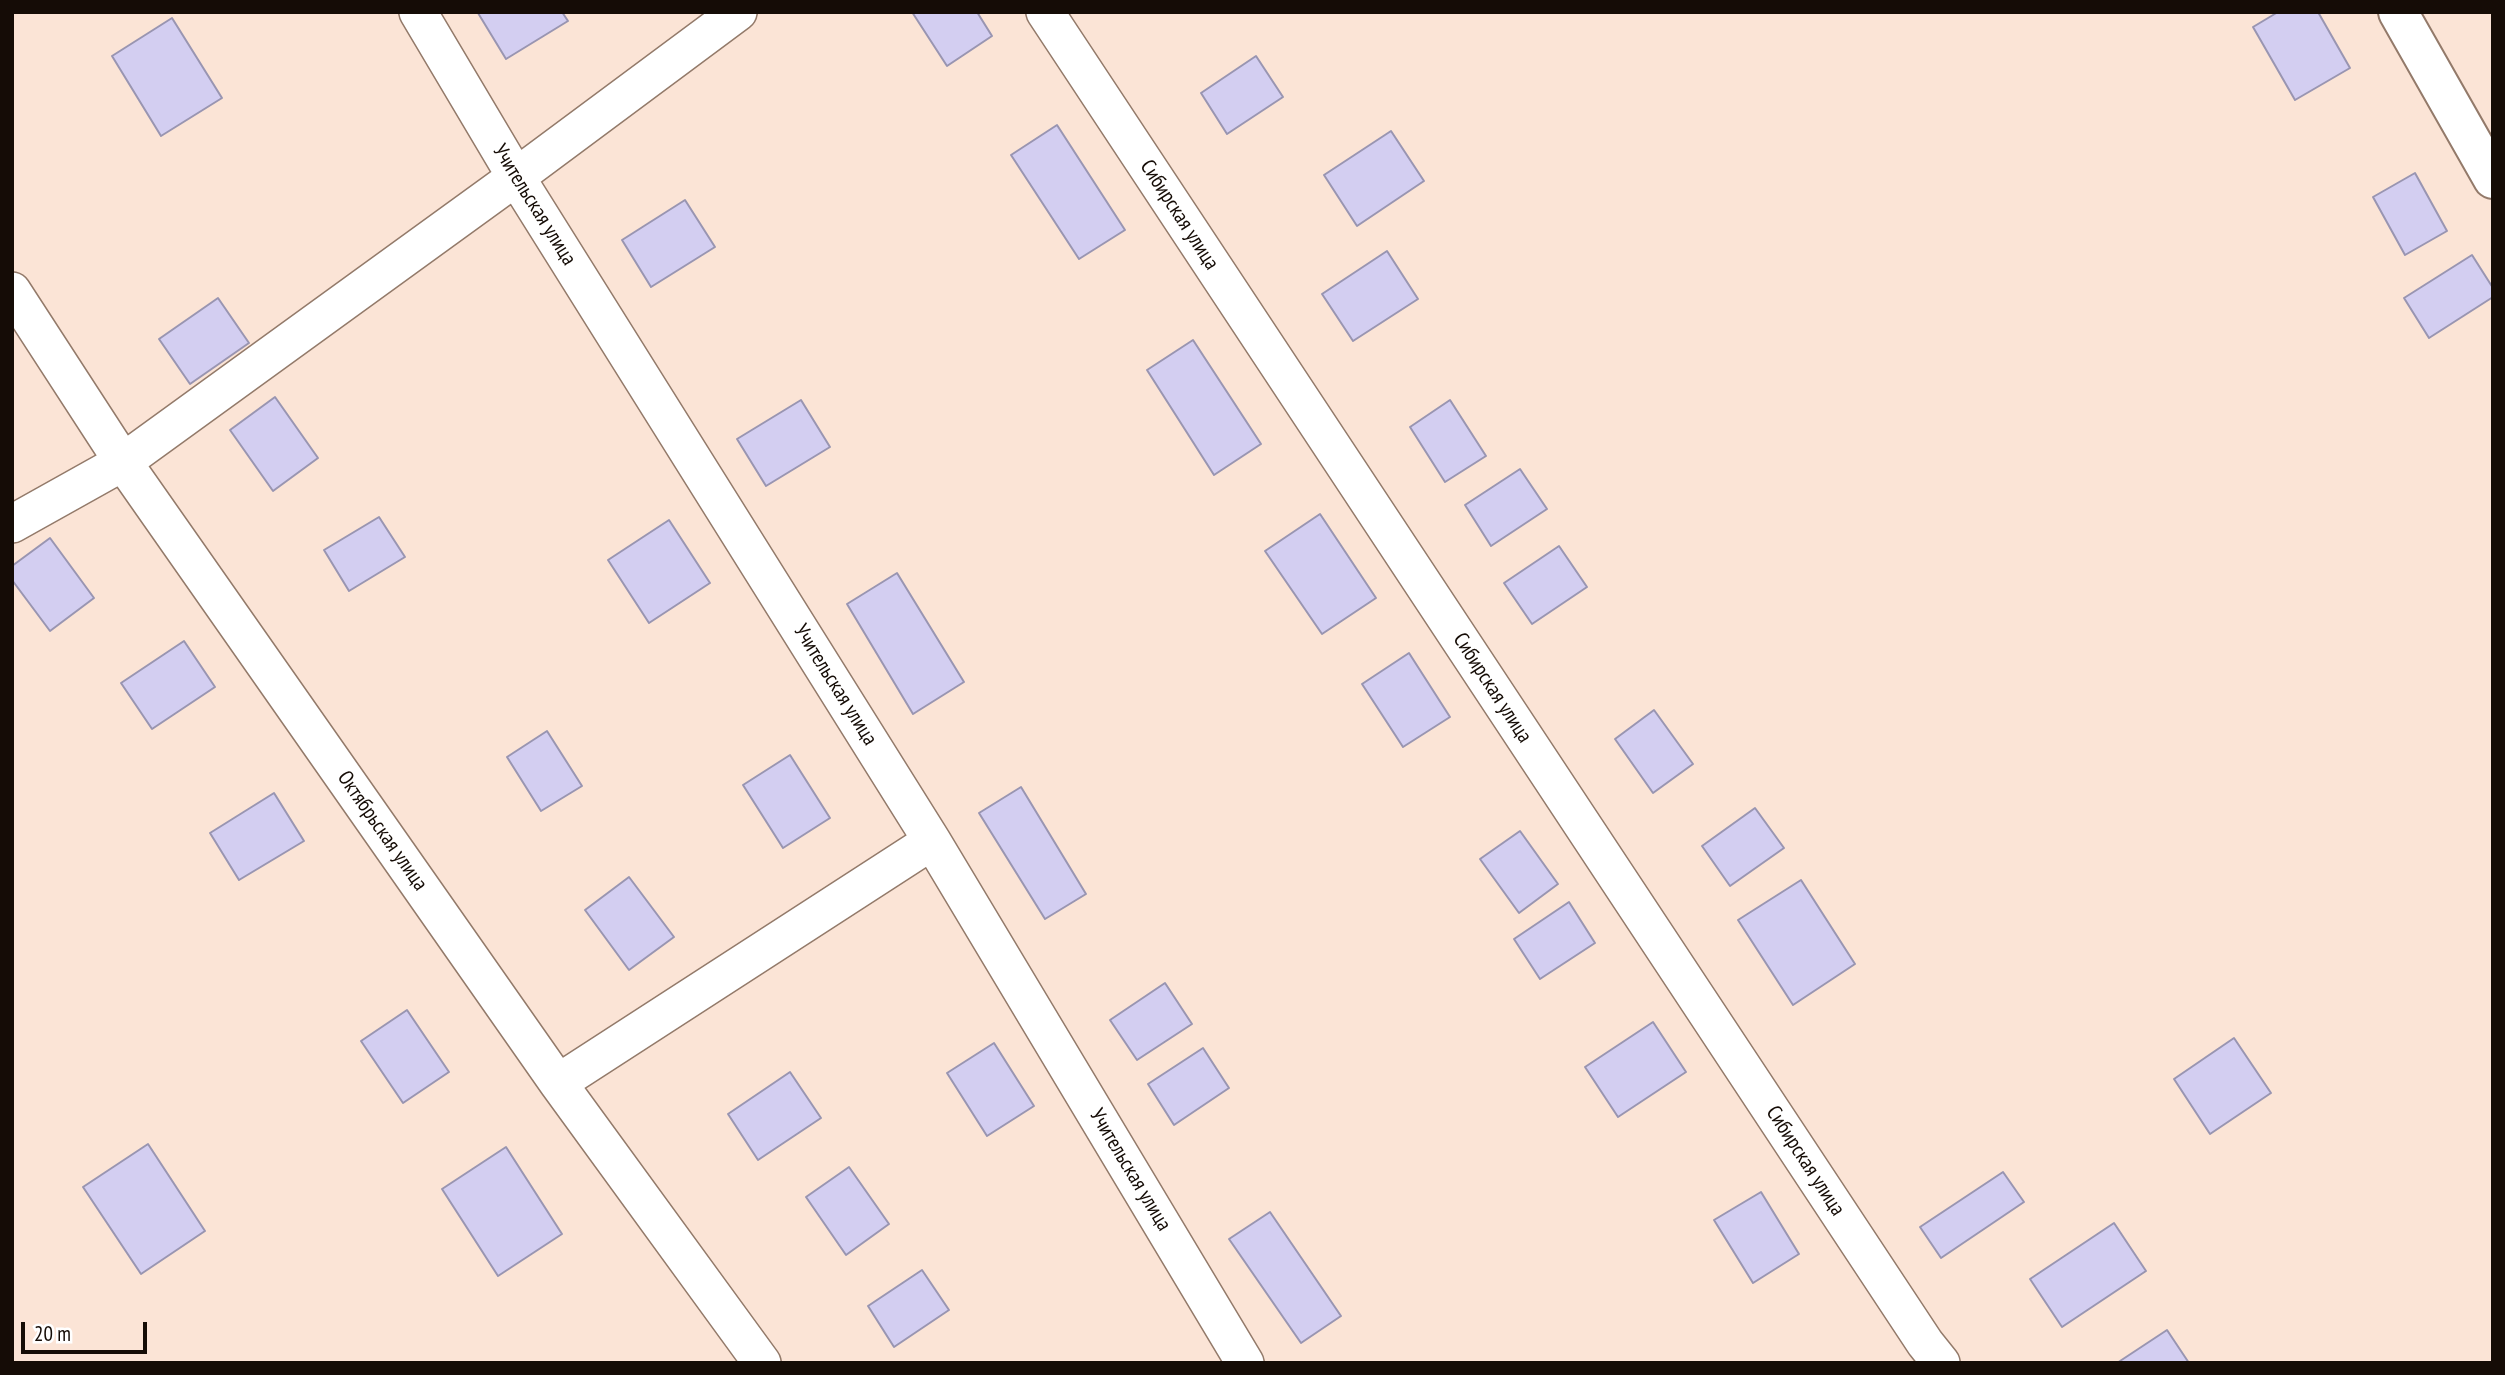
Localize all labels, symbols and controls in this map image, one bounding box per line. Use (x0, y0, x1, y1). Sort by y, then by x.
street label: Учительская улица (487, 140, 581, 270)
street label: Сибирская улица (1134, 155, 1224, 275)
street label: Учительская улица (788, 620, 882, 750)
street label: Сибирская улица (1447, 628, 1537, 748)
street label: Октябрьская улица (331, 766, 433, 896)
street label: Сибирская улица (1760, 1101, 1850, 1221)
street label: Учительская улица (1084, 1104, 1176, 1236)
scale bar (24, 1308, 150, 1352)
text: 20 m (34, 1320, 71, 1347)

